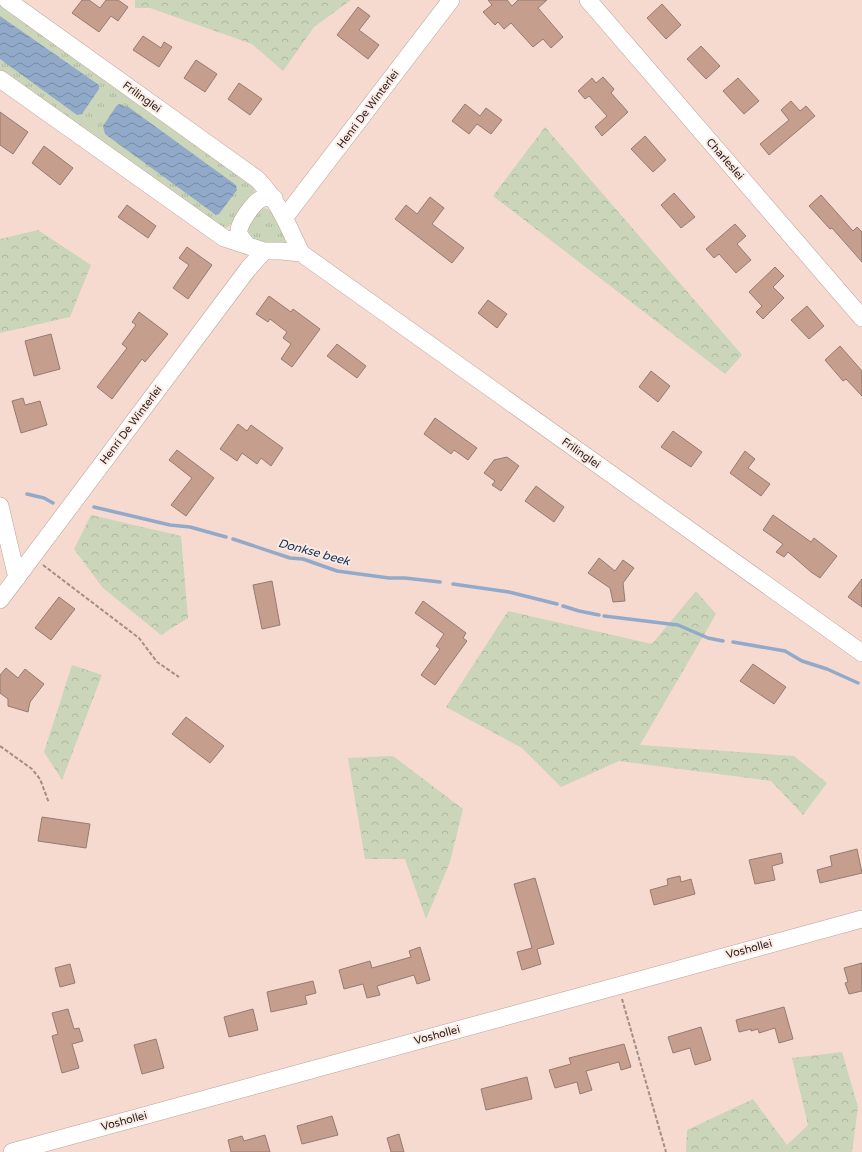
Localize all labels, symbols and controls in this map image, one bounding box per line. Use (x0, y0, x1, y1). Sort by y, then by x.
street label: Henri De Winterlei (334, 67, 402, 151)
street label: Frilinglei (120, 79, 164, 115)
street label: Charleslei (703, 136, 747, 182)
street label: Henri De Winterlei (97, 383, 165, 467)
street label: Frilinglei (559, 435, 603, 471)
water label: Donkse beek (277, 536, 353, 569)
street label: Voshollei (725, 937, 773, 961)
street label: Voshollei (413, 1023, 461, 1047)
street label: Voshollei (100, 1109, 148, 1133)

